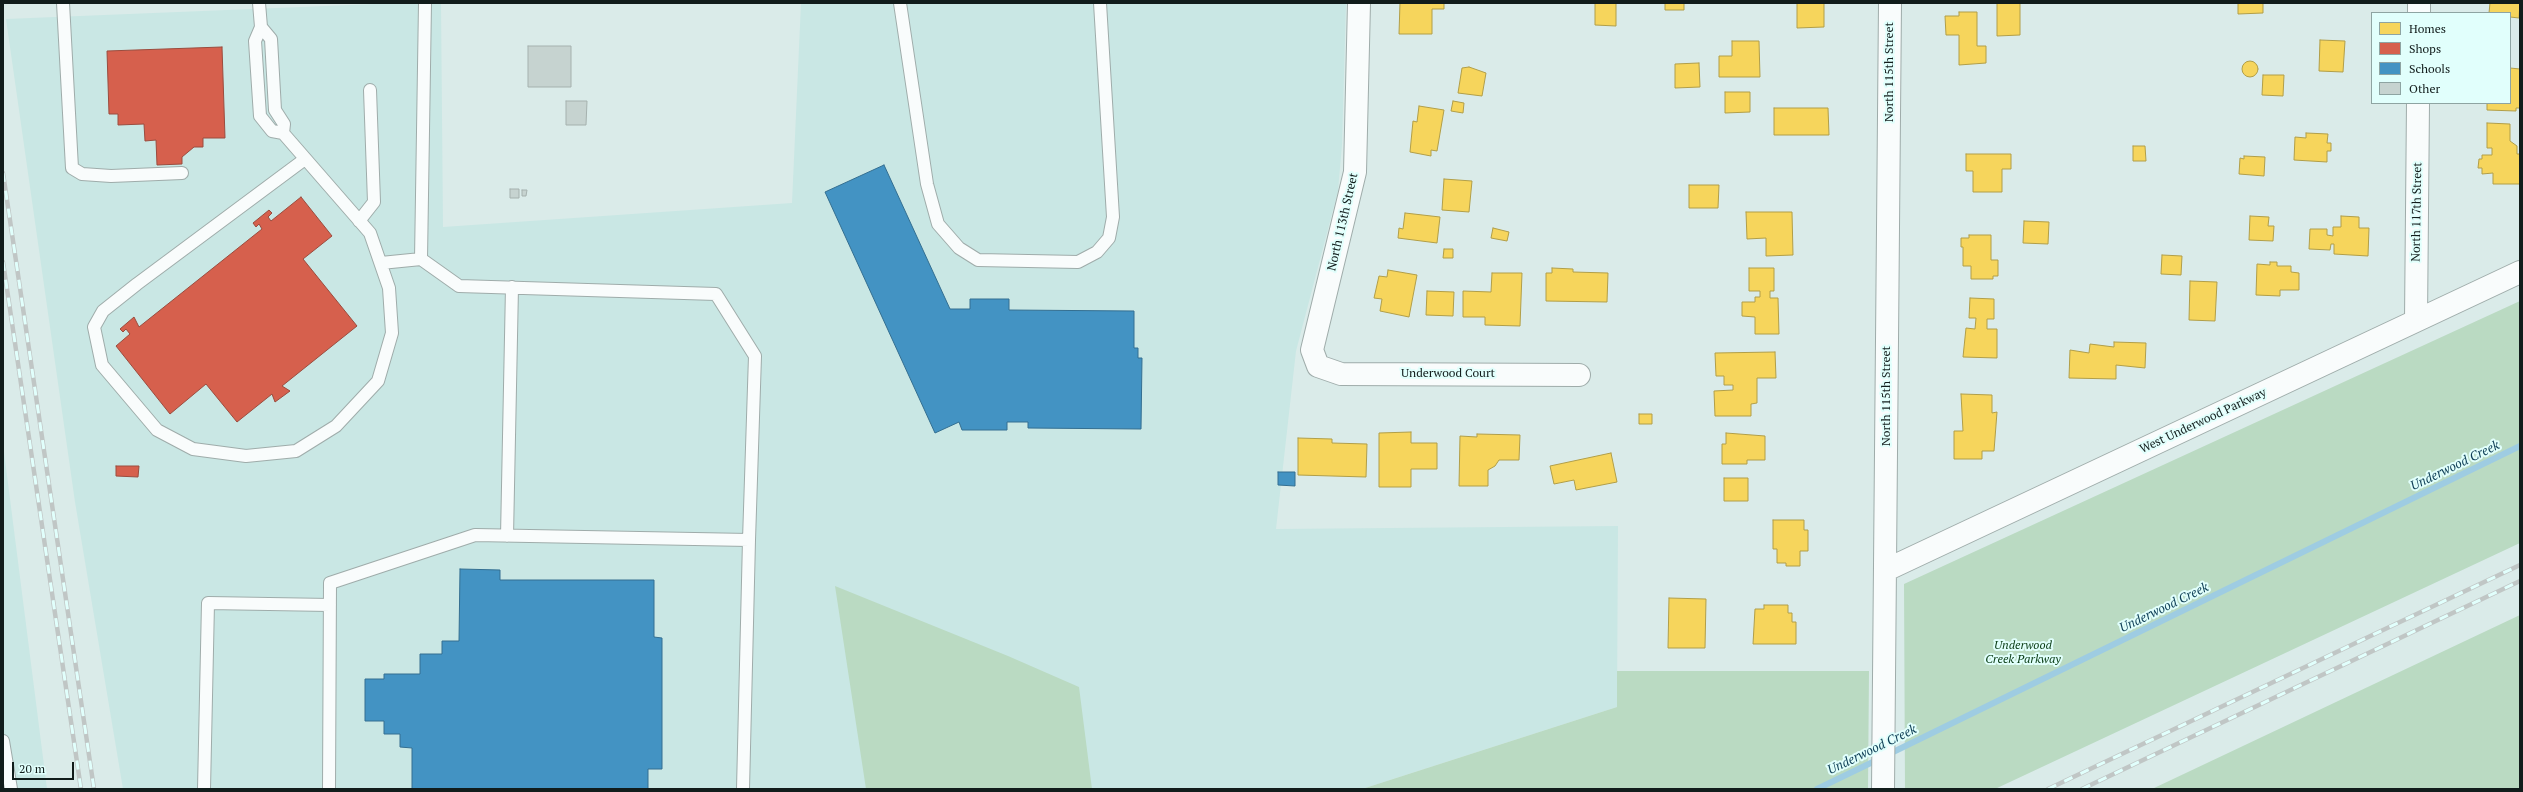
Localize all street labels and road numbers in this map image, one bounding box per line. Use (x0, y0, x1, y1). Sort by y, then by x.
street label: North 115th Street (1883, 22, 1897, 122)
street label: North 117th Street (2409, 162, 2425, 262)
street label: North 113th Street (1325, 172, 1361, 272)
street label: North 115th Street (1880, 346, 1894, 446)
street label: Underwood Court (1401, 367, 1495, 381)
street label: West Underwood Parkway (2137, 385, 2269, 457)

